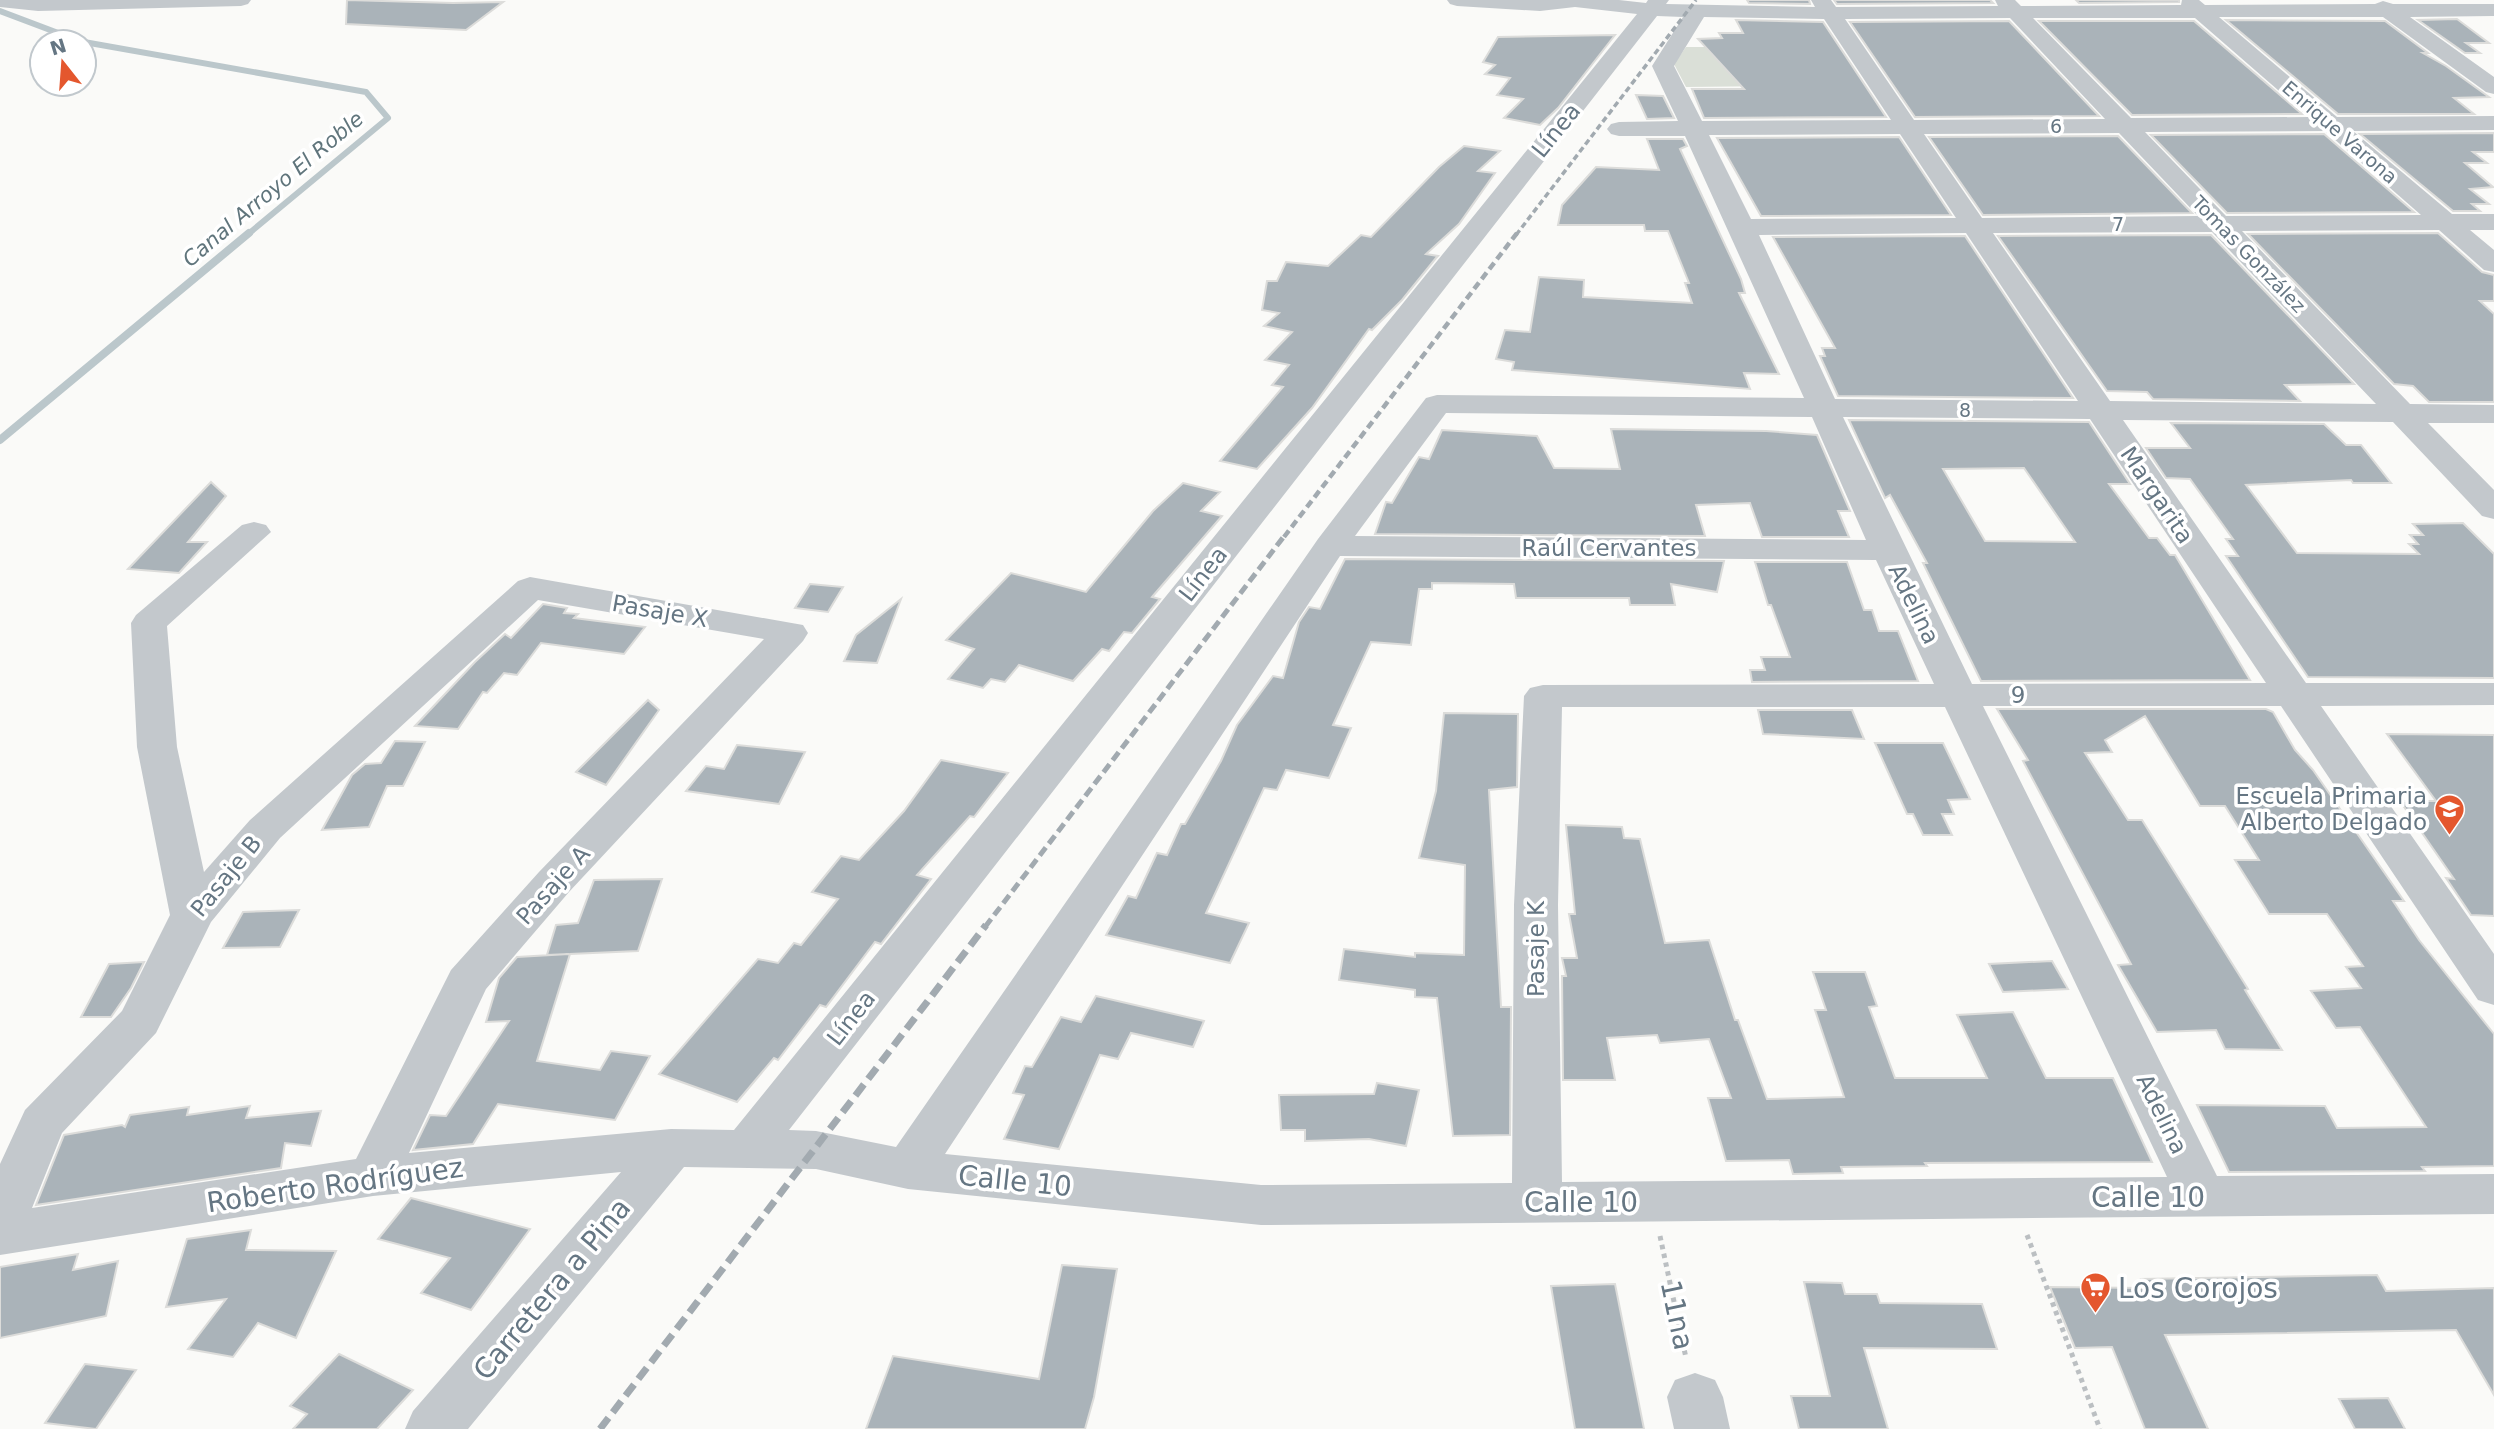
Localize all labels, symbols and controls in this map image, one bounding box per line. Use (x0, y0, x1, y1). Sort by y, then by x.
north arrow (28, 28, 98, 98)
text: N (47, 34, 69, 60)
street label: Enrique Varona (2278, 76, 2402, 188)
street label: Línea (1526, 98, 1586, 162)
water label: Canal Arroyo El Roble (178, 107, 368, 271)
street label: 6 (2050, 115, 2062, 137)
street label: Tomas González (2187, 191, 2310, 317)
street label: 7 (2112, 213, 2124, 235)
street label: 8 (1959, 399, 1971, 421)
street label: Margarita (2115, 442, 2199, 548)
street label: Raúl Cervantes (1522, 535, 1696, 561)
street label: Línea (1174, 542, 1232, 606)
street label: Adelina (1884, 560, 1944, 648)
street label: Pasaje X (610, 590, 710, 632)
street label: 9 (2011, 682, 2025, 708)
place label: Escuela Primaria Alberto Delgado (2236, 783, 2427, 835)
school or university icon: Escuela Primaria Alberto Delgado (2433, 792, 2467, 836)
street label: Pasaje B (185, 830, 267, 922)
street label: Pasaje A (511, 840, 595, 930)
street label: Pasaje K (1523, 900, 1549, 997)
street label: Línea (822, 986, 880, 1050)
street label: Adelina (2132, 1070, 2192, 1158)
street label: Roberto Rodríguez (205, 1151, 465, 1219)
street label: Calle 10 (957, 1159, 1073, 1203)
street label: Calle 10 (2091, 1181, 2205, 1214)
street label: Calle 10 (1524, 1186, 1638, 1219)
street label: Carretera a Pina (467, 1192, 637, 1386)
supermarket icon: Los Corojos (2078, 1271, 2112, 1315)
place label: Los Corojos (2118, 1272, 2278, 1305)
street label: 11na (1654, 1277, 1700, 1353)

